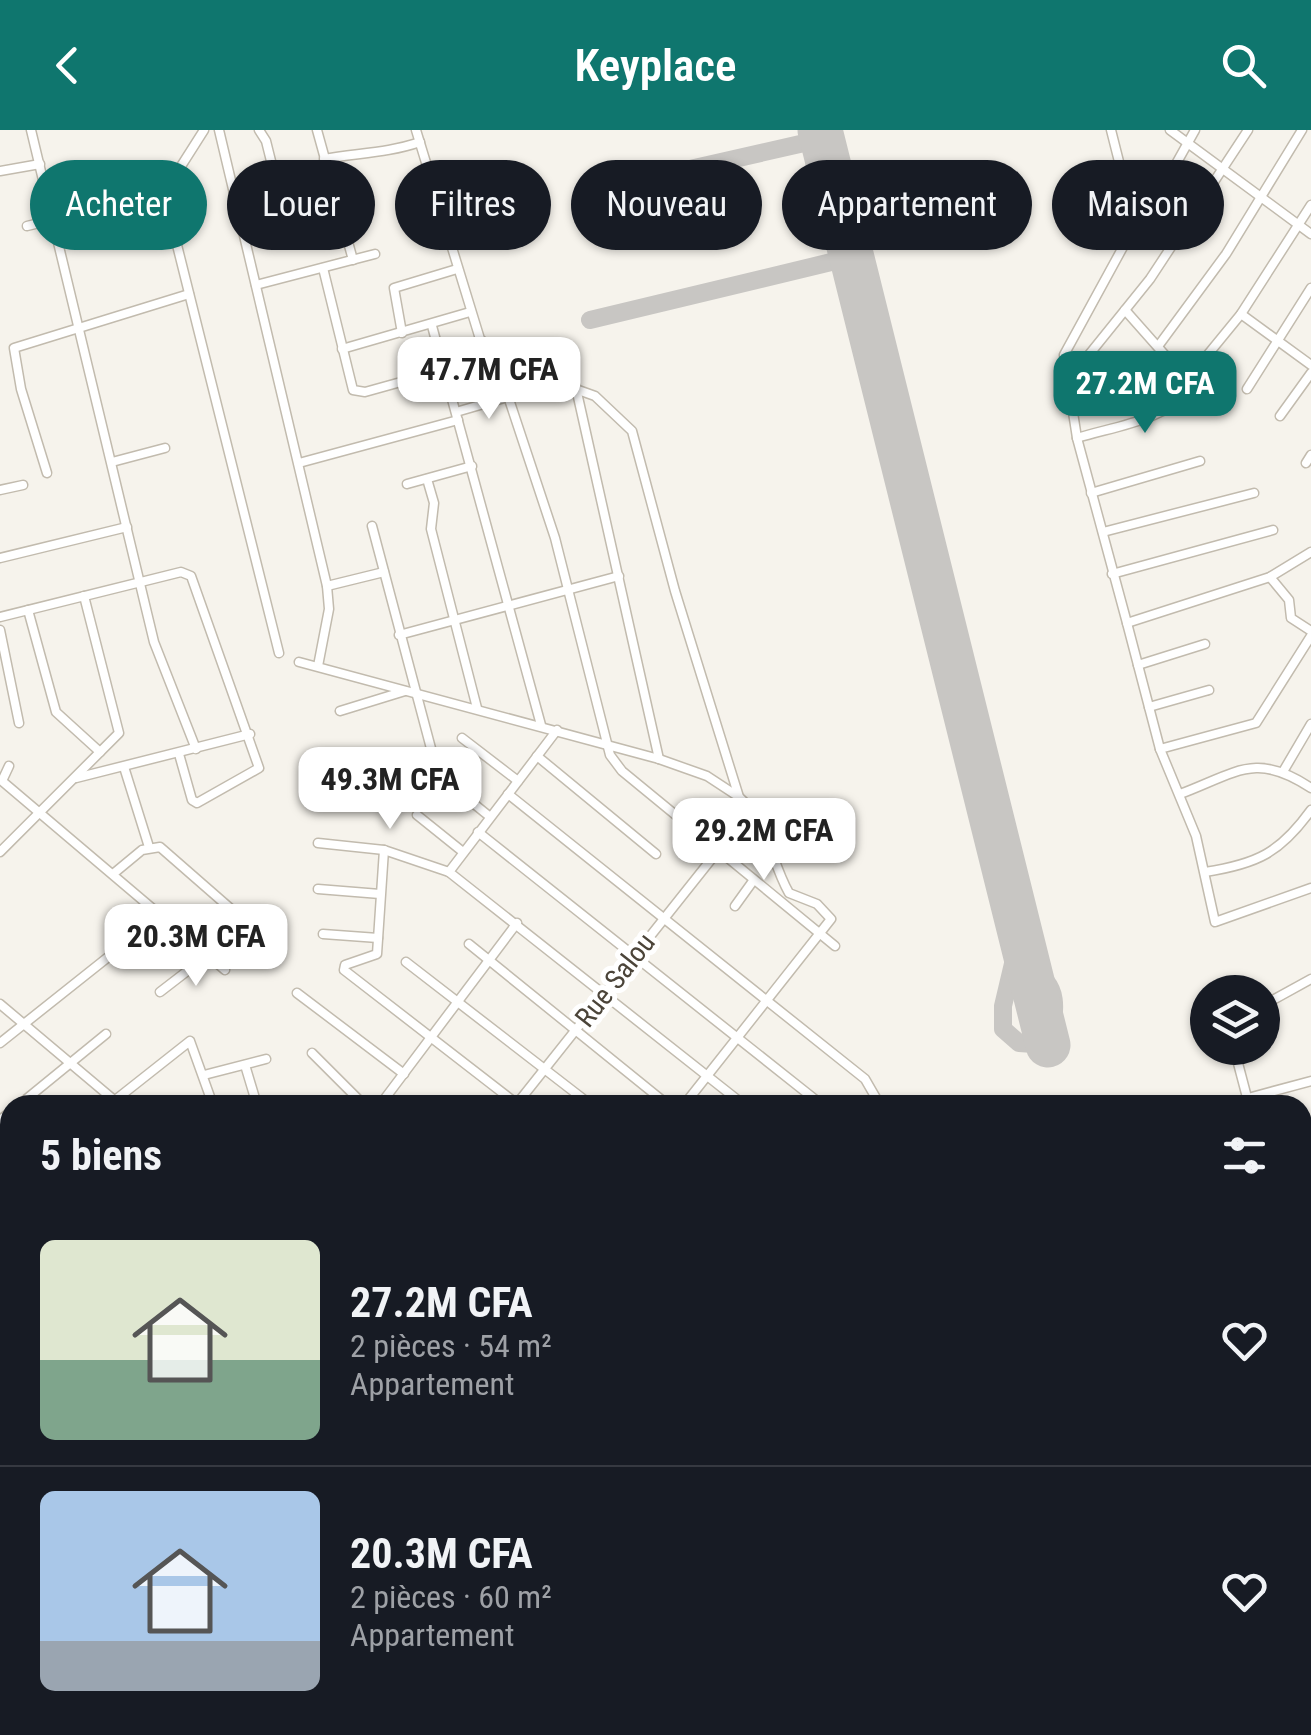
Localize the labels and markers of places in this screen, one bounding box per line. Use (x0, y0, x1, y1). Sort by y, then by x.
pin: 47.7M CFA (375, 337, 603, 422)
pin: 27.2M CFA (1031, 351, 1259, 436)
pin: 49.3M CFA (276, 747, 504, 832)
pin: 29.2M CFA (650, 798, 878, 883)
pin: 20.3M CFA (82, 904, 310, 989)

